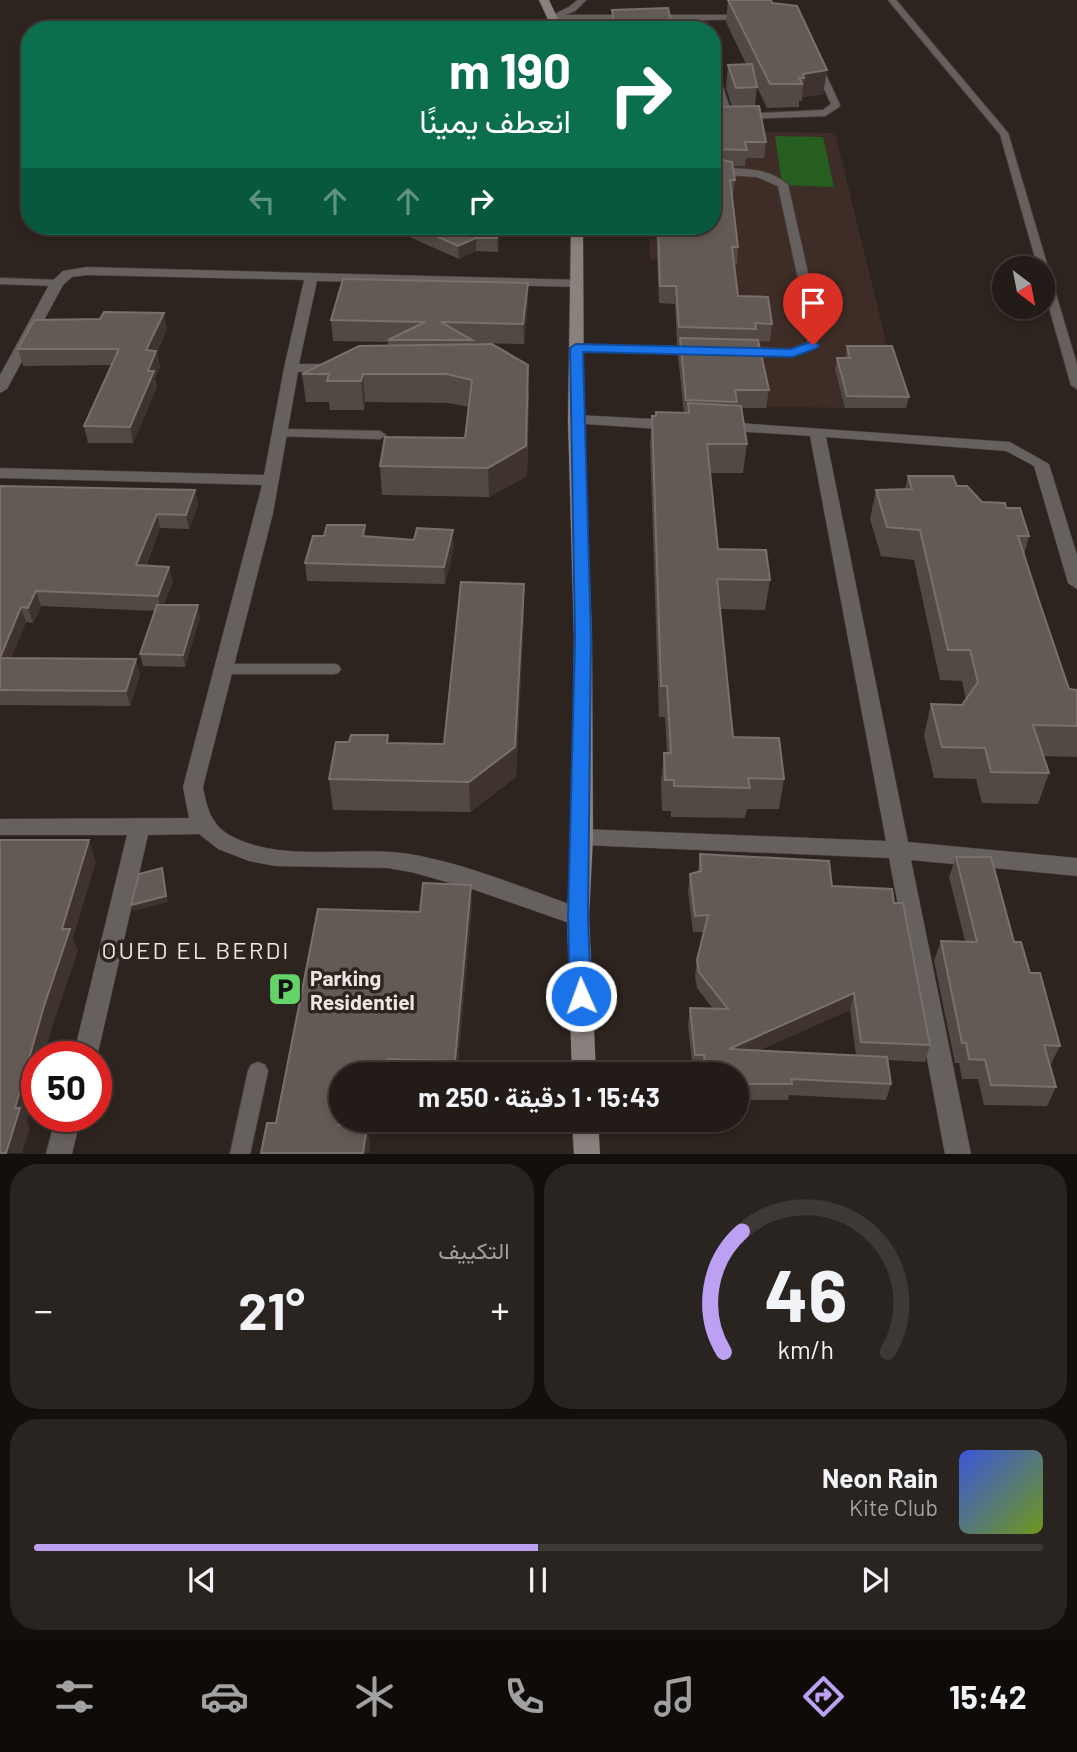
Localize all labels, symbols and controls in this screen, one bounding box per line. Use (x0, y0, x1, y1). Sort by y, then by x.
text: 190 m (449, 40, 571, 99)
icon: right (595, 49, 686, 140)
text: انعطف يمينًا (419, 101, 571, 139)
icon: left (243, 182, 281, 220)
icon: ahead (316, 182, 354, 220)
icon: ahead (389, 182, 427, 220)
icon: right (462, 182, 500, 220)
north arrow (992, 256, 1055, 318)
map controls (992, 256, 1055, 319)
pin (783, 273, 843, 345)
icon: arrive (794, 284, 832, 322)
district label: OUED EL BERDI (102, 935, 290, 964)
position arrow (544, 959, 618, 1033)
place label: Parking Residentiel (310, 965, 415, 1014)
parking icon: Parking Residentiel (266, 970, 304, 1008)
speed limit sign: 50 (21, 1041, 112, 1132)
text: 15:43 · 1 دقيقة · 250 m (418, 1081, 660, 1112)
text: التكييف (438, 1236, 510, 1264)
text: 46 (764, 1250, 847, 1338)
text: 21° (238, 1278, 305, 1340)
text: − (34, 1286, 53, 1332)
text: + (490, 1286, 510, 1332)
text: km/h (777, 1334, 834, 1364)
text: Neon Rain (822, 1462, 938, 1493)
text: Kite Club (849, 1493, 938, 1521)
icon: previous (183, 1561, 221, 1599)
icon: pause (519, 1561, 557, 1599)
icon: next (856, 1561, 894, 1599)
icon: filters (50, 1672, 99, 1721)
icon: car (200, 1672, 249, 1721)
icon: climate (350, 1672, 399, 1721)
icon: phone (500, 1672, 549, 1721)
icon: music (650, 1672, 699, 1721)
icon: directions (799, 1672, 848, 1721)
text: 15:42 (949, 1677, 1027, 1715)

